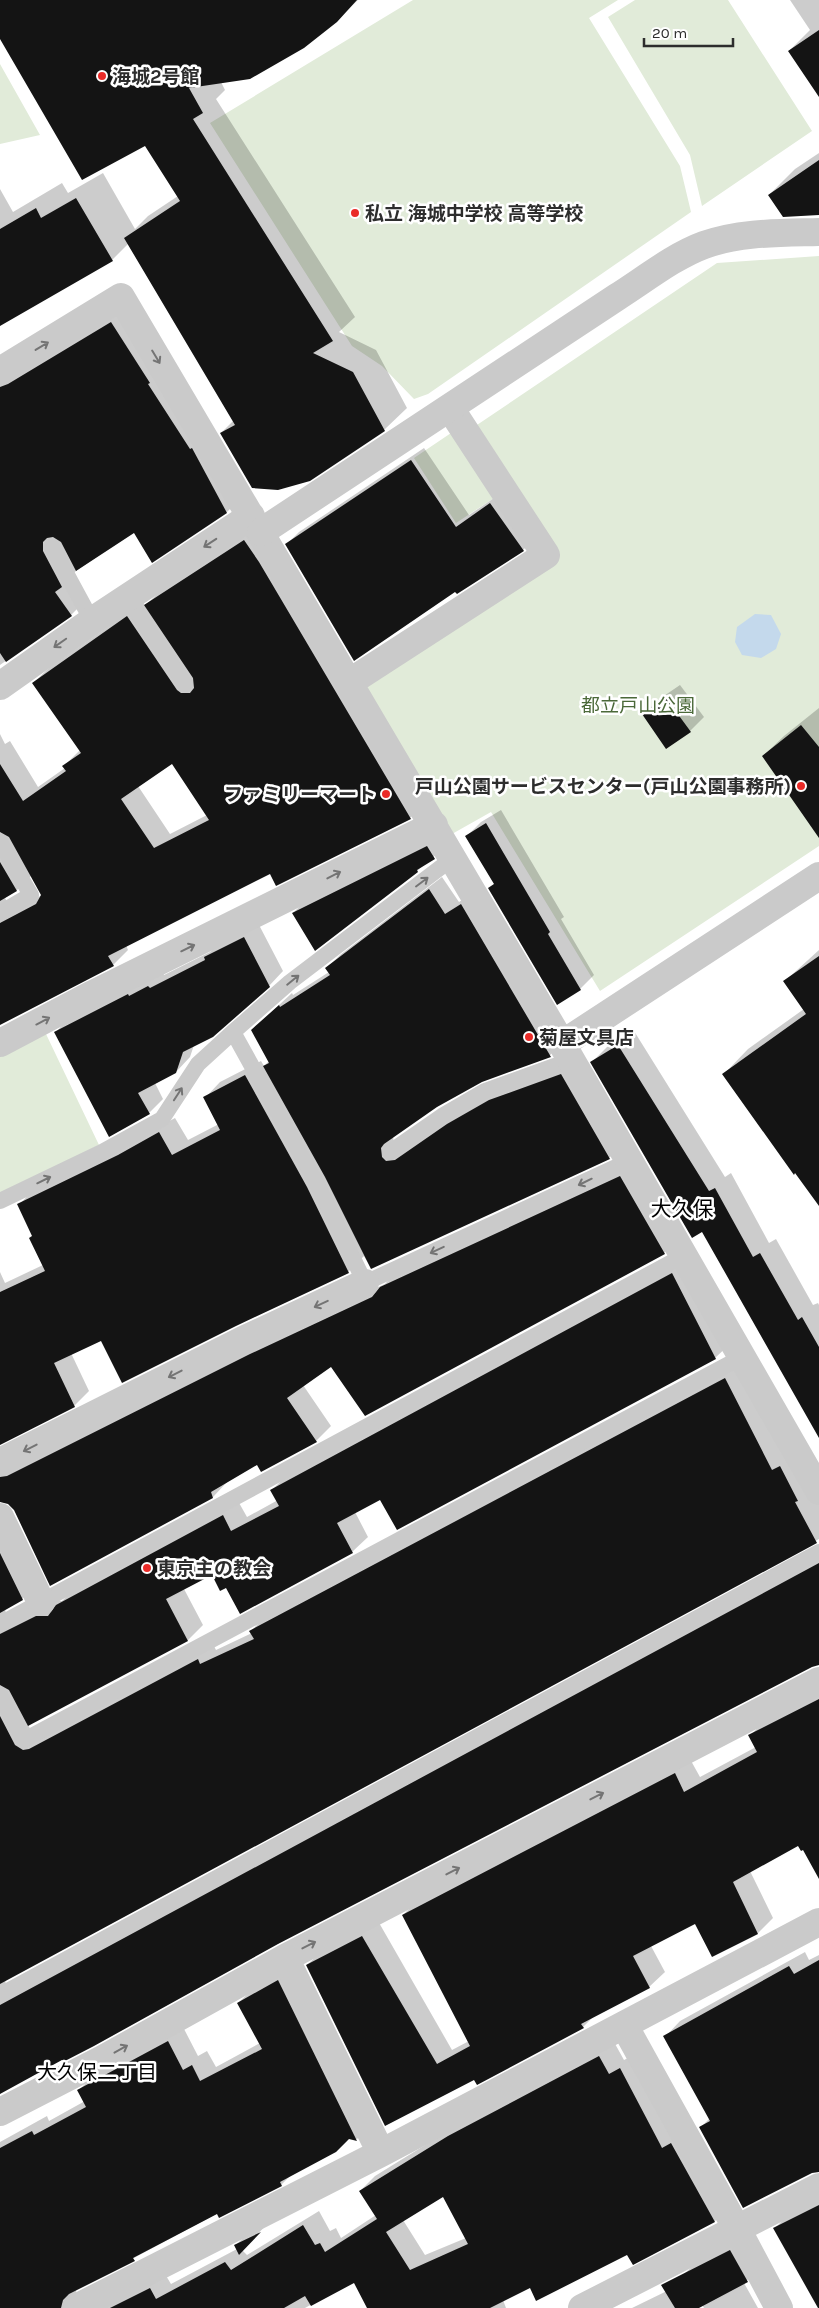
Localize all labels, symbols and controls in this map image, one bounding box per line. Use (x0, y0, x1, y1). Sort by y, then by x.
scale bar (644, 15, 733, 47)
text: 20 m (652, 24, 687, 42)
place label: 海城2号館 (112, 66, 200, 88)
marker: 海城2号館 (96, 70, 108, 82)
place label: 私立 海城中学校 高等学校 (365, 203, 584, 225)
marker: 私立 海城中学校 高等学校 (349, 207, 361, 219)
one-way arrow (34, 340, 48, 350)
one-way arrow (152, 350, 162, 364)
one-way arrow (203, 538, 217, 548)
one-way arrow (53, 638, 67, 648)
park label: 都立戸山公園 (581, 695, 695, 717)
place label: 戸山公園サービスセンター(戸山公園事務所) (415, 776, 791, 798)
marker: 戸山公園サービスセンター(戸山公園事務所) (795, 780, 807, 792)
place label: ファミリーマート (224, 784, 376, 806)
marker: ファミリーマート (380, 788, 392, 800)
one-way arrow (326, 870, 341, 880)
one-way arrow (415, 876, 428, 887)
one-way arrow (181, 943, 196, 953)
one-way arrow (286, 975, 299, 986)
one-way arrow (35, 1016, 50, 1025)
place label: 菊屋文具店 (539, 1027, 634, 1049)
marker: 菊屋文具店 (523, 1031, 535, 1043)
one-way arrow (173, 1087, 183, 1101)
one-way arrow (36, 1175, 51, 1184)
one-way arrow (578, 1178, 593, 1187)
district label: 大久保 (651, 1197, 714, 1221)
one-way arrow (430, 1246, 445, 1256)
one-way arrow (314, 1299, 329, 1309)
one-way arrow (167, 1369, 182, 1379)
one-way arrow (22, 1443, 37, 1453)
place label: 東京主の教会 (157, 1558, 271, 1580)
marker: 東京主の教会 (141, 1562, 153, 1574)
one-way arrow (590, 1791, 605, 1801)
one-way arrow (445, 1866, 460, 1875)
one-way arrow (301, 1940, 316, 1949)
one-way arrow (113, 2044, 128, 2054)
district label: 大久保二丁目 (37, 2061, 157, 2084)

